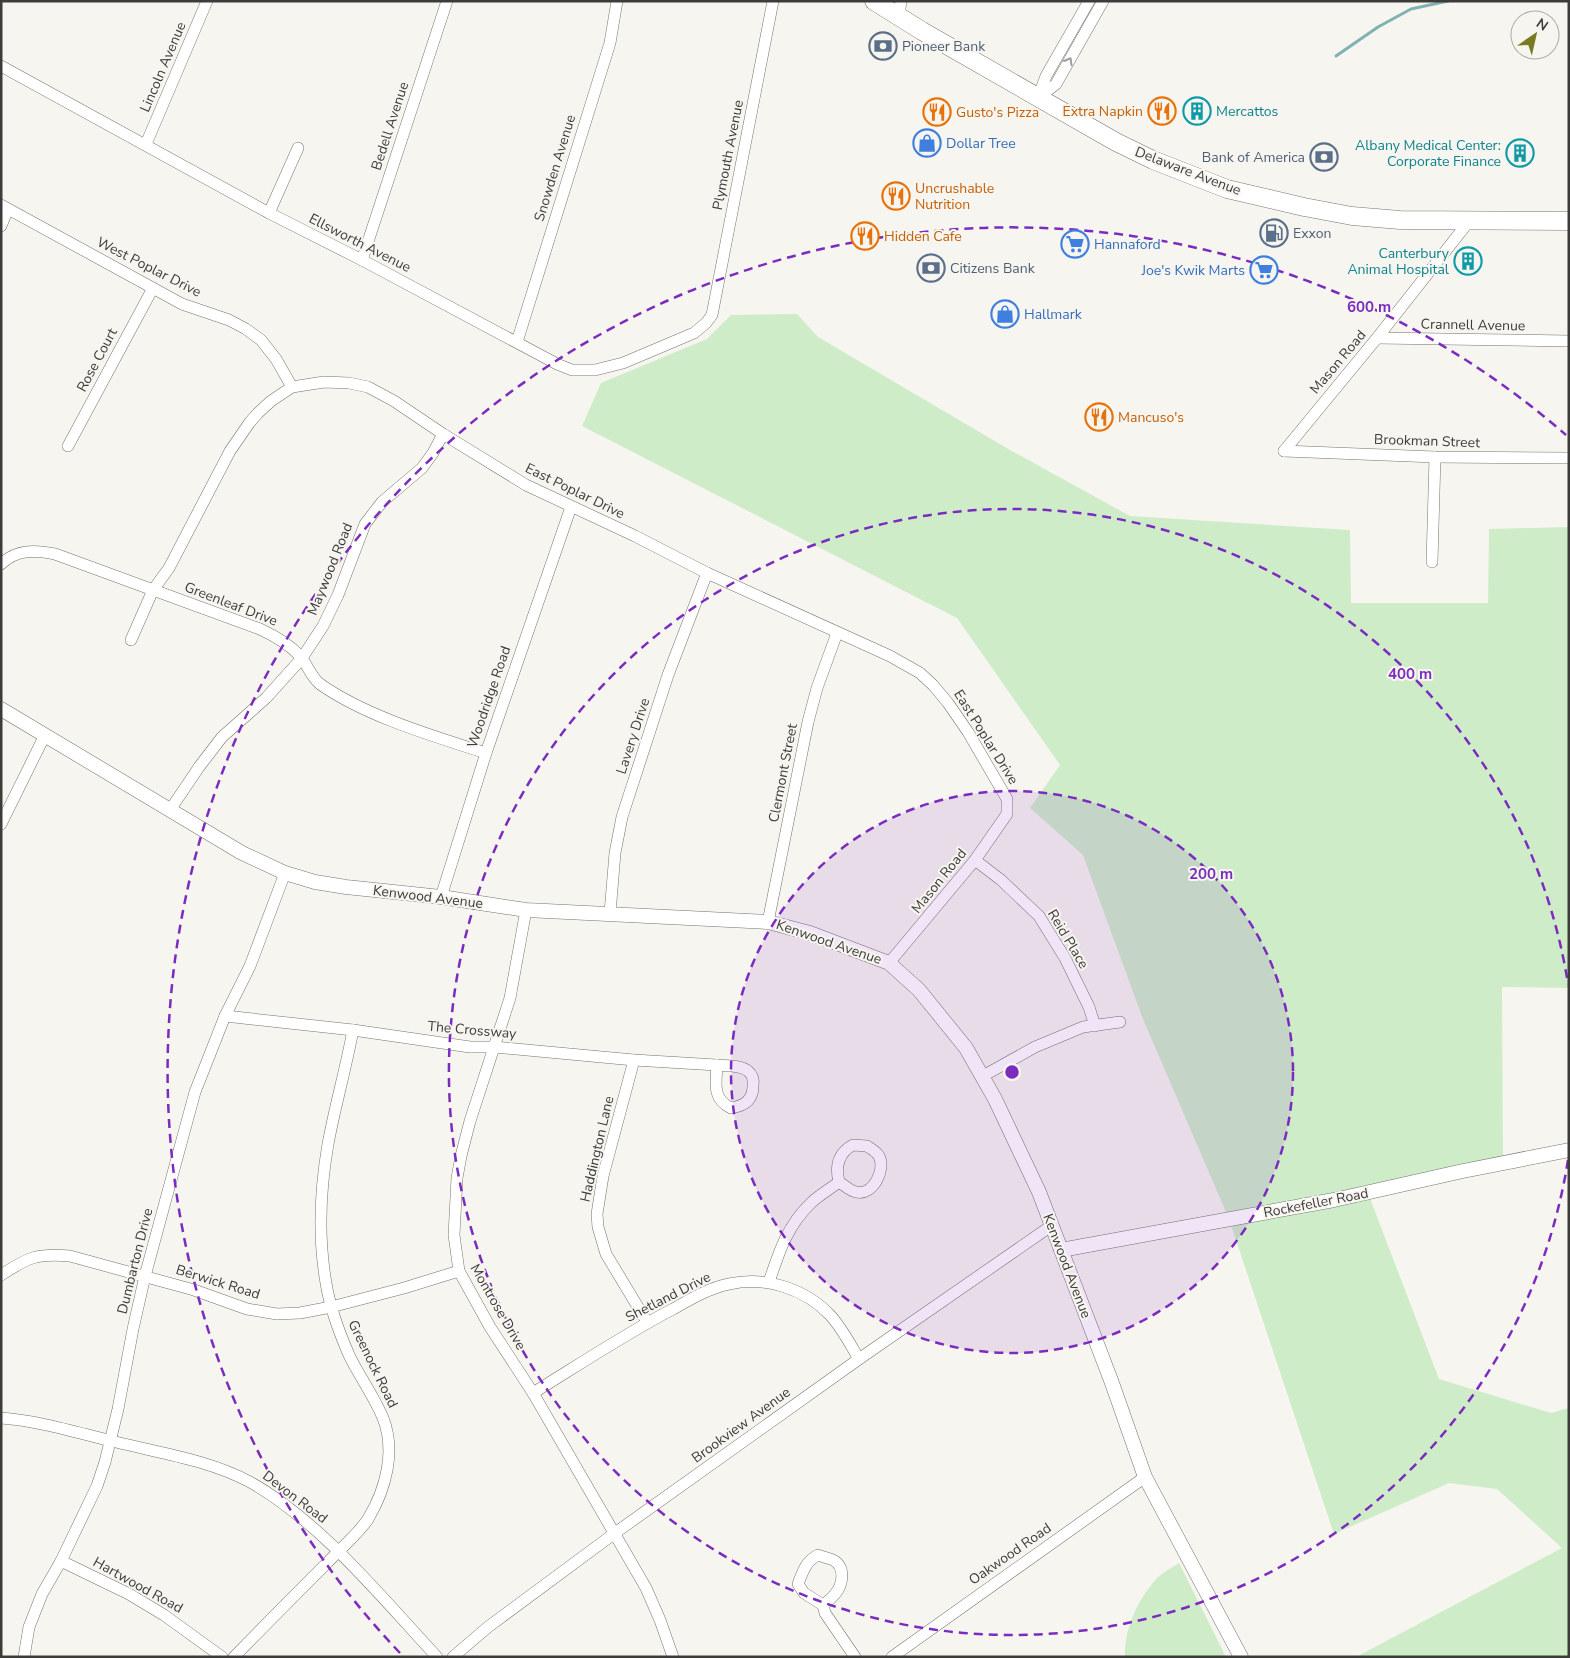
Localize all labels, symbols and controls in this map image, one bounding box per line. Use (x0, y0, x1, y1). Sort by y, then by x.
north arrow (1510, 10, 1560, 60)
text: N (1532, 14, 1552, 35)
street label: Lincoln Avenue (135, 19, 191, 115)
bank icon: Pioneer Bank (868, 31, 898, 61)
place label: Pioneer Bank (902, 37, 986, 56)
one-way arrow (1062, 58, 1072, 67)
street label: Bedell Avenue (367, 79, 413, 173)
restaurant icon: Extra Napkin (1147, 96, 1177, 126)
building icon: Mercattos (1182, 96, 1212, 126)
restaurant icon: Gusto's Pizza (922, 97, 952, 127)
street label: Plymouth Avenue (708, 98, 748, 212)
place label: Extra Napkin (1062, 102, 1143, 121)
place label: Mercattos (1216, 102, 1279, 121)
place label: Gusto's Pizza (956, 103, 1039, 122)
street label: Snowden Avenue (530, 112, 580, 224)
shop icon: Dollar Tree (912, 128, 942, 158)
place label: Dollar Tree (946, 134, 1016, 153)
place label: Albany Medical Center: Corporate Finance (1355, 136, 1501, 171)
building icon: Albany Medical Center: Corporate Finance (1505, 138, 1535, 168)
street label: Delaware Avenue (1132, 142, 1244, 200)
bank icon: Bank of America (1309, 142, 1339, 172)
place label: Bank of America (1202, 148, 1305, 167)
place label: Uncrushable Nutrition (915, 179, 994, 214)
restaurant icon: Uncrushable Nutrition (881, 181, 911, 211)
street label: Ellsworth Avenue (306, 209, 414, 277)
fuel station icon: Exxon (1259, 218, 1289, 248)
restaurant icon: Hidden Cafe (850, 221, 880, 251)
place label: Exxon (1293, 224, 1331, 243)
place label: Hidden Cafe (884, 227, 962, 246)
supermarket icon: Hannaford (1060, 229, 1090, 259)
street label: West Poplar Drive (93, 232, 205, 302)
place label: Hannaford (1094, 235, 1161, 254)
place label: Canterbury Animal Hospital (1347, 244, 1450, 279)
building icon: Canterbury Animal Hospital (1453, 246, 1483, 276)
bank icon: Citizens Bank (916, 253, 946, 283)
supermarket icon: Joe's Kwik Marts (1249, 255, 1279, 285)
place label: Citizens Bank (950, 259, 1036, 278)
place label: Joe's Kwik Marts (1140, 261, 1245, 280)
text: 600 m (1347, 297, 1391, 317)
shop icon: Hallmark (990, 299, 1020, 329)
place label: Hallmark (1024, 305, 1083, 324)
street label: Crannell Avenue (1421, 315, 1525, 335)
street label: Rose Court (72, 325, 122, 395)
street label: Mason Road (1306, 326, 1370, 398)
restaurant icon: Mancuso's (1084, 402, 1114, 432)
place label: Mancuso's (1118, 408, 1184, 427)
street label: Brookman Street (1374, 430, 1480, 452)
street label: East Poplar Drive (522, 459, 628, 523)
street label: Maywood Road (303, 520, 357, 618)
street label: Greenleaf Drive (182, 578, 280, 630)
street label: Woodridge Road (463, 644, 515, 750)
text: 400 m (1388, 664, 1432, 684)
street label: East Poplar Drive (949, 686, 1023, 788)
street label: Lavery Drive (612, 696, 654, 776)
street label: Clermont Street (764, 722, 802, 824)
street label: Mason Road (907, 845, 971, 917)
text: 200 m (1189, 864, 1233, 884)
street label: Kenwood Avenue (372, 881, 484, 913)
street label: Reid Place (1043, 906, 1093, 972)
street label: Kenwood Avenue (774, 915, 884, 969)
street label: The Crossway (427, 1017, 518, 1043)
centre of rings (1003, 1063, 1021, 1081)
street label: Haddington Lane (576, 1094, 618, 1204)
street label: Rockefeller Road (1262, 1184, 1370, 1222)
street label: Dumbarton Drive (113, 1206, 157, 1316)
street label: Kenwood Avenue (1038, 1211, 1096, 1321)
street label: Berwick Road (174, 1260, 262, 1304)
street label: Montrose Drive (466, 1261, 530, 1353)
street label: Shetland Drive (622, 1267, 714, 1327)
street label: Greenock Road (344, 1317, 402, 1411)
street label: Brookview Avenue (688, 1383, 794, 1467)
street label: Devon Road (259, 1466, 331, 1528)
street label: Oakwood Road (965, 1519, 1055, 1589)
street label: Hartwood Road (90, 1552, 186, 1618)

